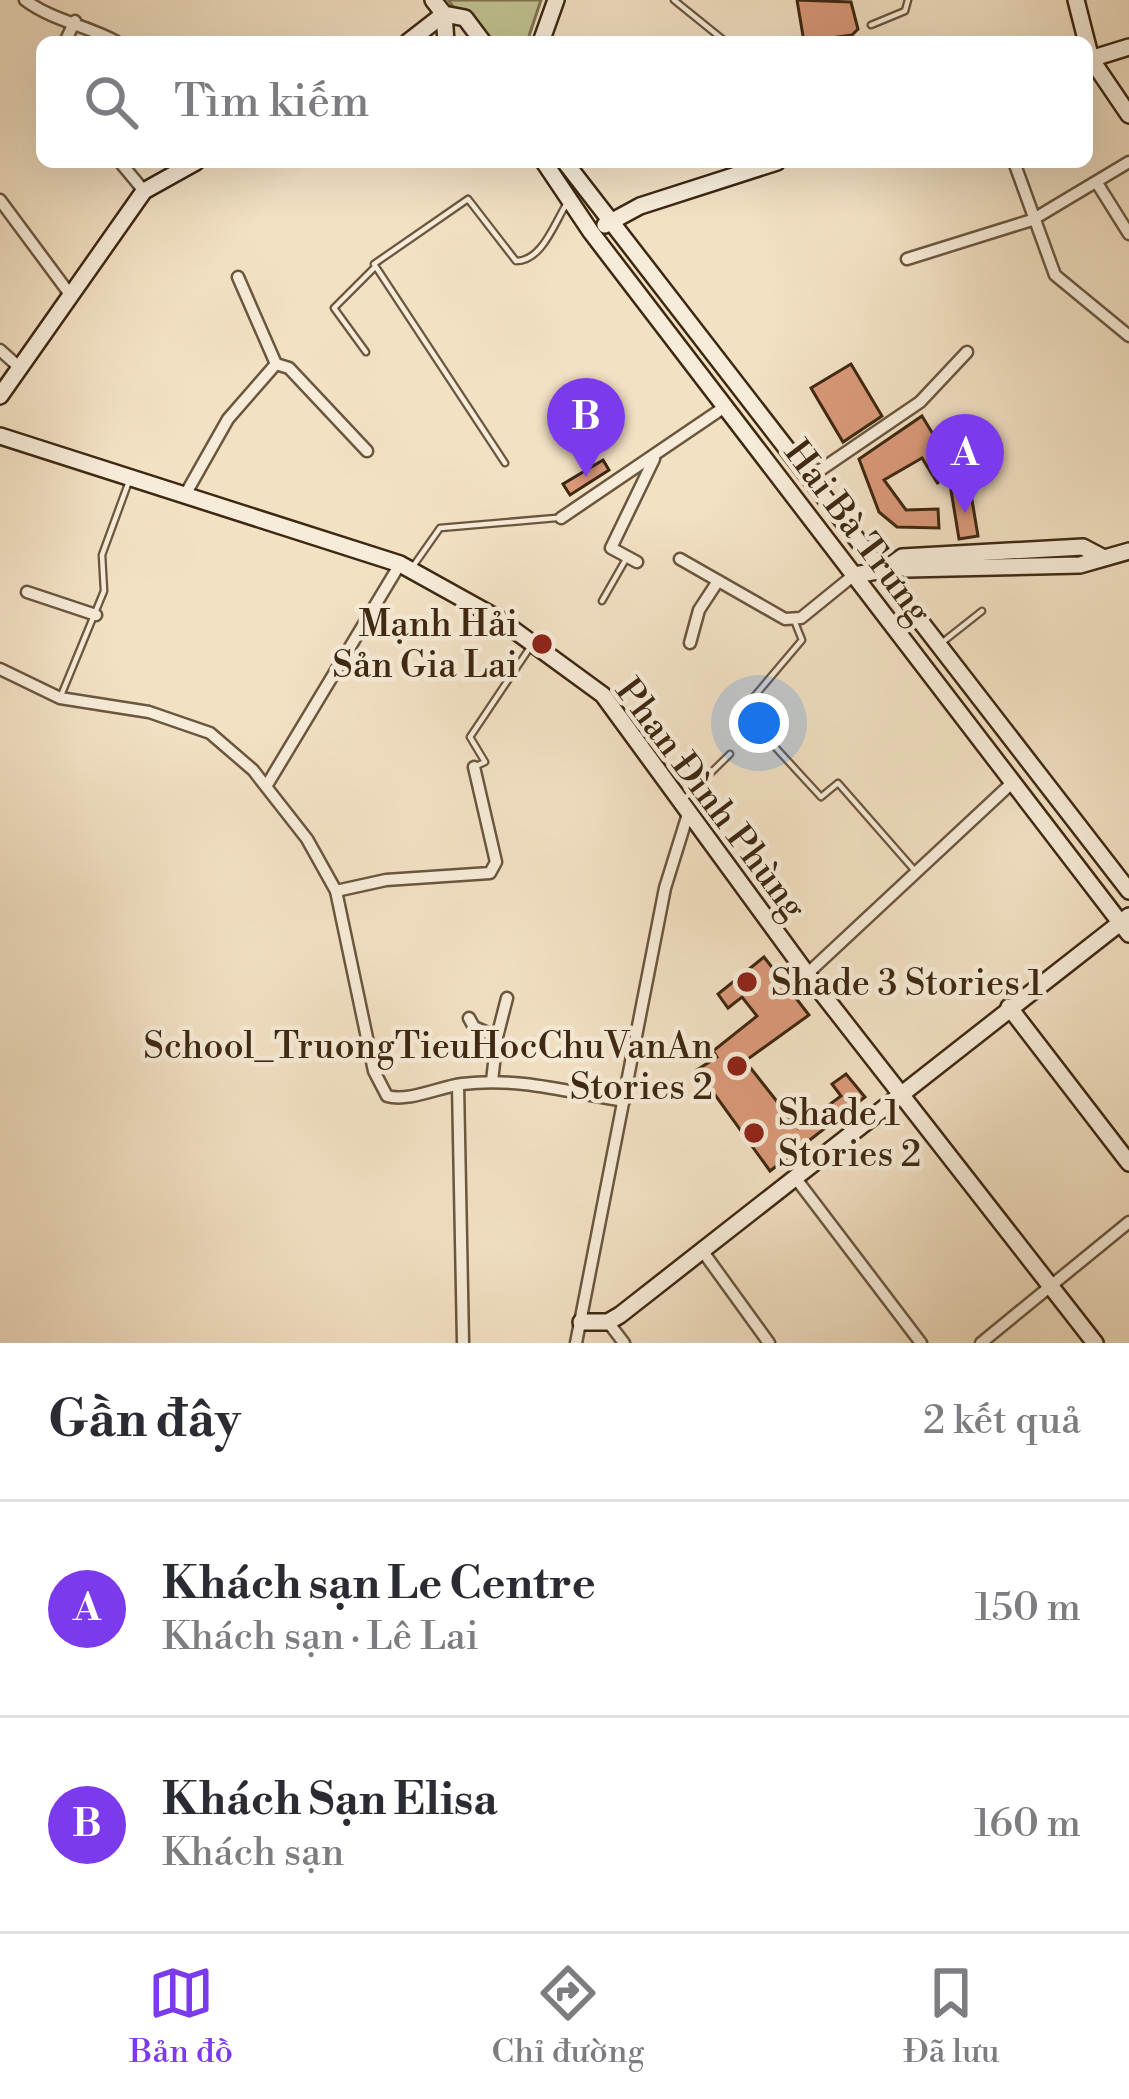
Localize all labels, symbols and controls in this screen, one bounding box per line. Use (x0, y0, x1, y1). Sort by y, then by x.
search box (36, 36, 1093, 168)
icon: search (78, 69, 144, 135)
text: Tìm kiếm (174, 74, 369, 131)
pin: B (547, 378, 625, 477)
pin: A (926, 414, 1004, 513)
street label: Hai Bà Trưng (773, 432, 941, 633)
place label: Mạnh Hải Sản Gia Lai (332, 603, 518, 689)
marker: Mạnh Hải Sản Gia Lai (529, 631, 555, 657)
street label: Phan Đình Phùng (605, 670, 815, 929)
your location (729, 693, 789, 753)
place label: Shade 3 Stories 1 (771, 962, 1043, 1007)
marker: Shade 3 Stories 1 (734, 969, 760, 995)
place label: School_TruongTieuHocChuVanAn Stories 2 (143, 1025, 713, 1111)
marker: School_TruongTieuHocChuVanAn Stories 2 (724, 1053, 750, 1079)
place label: Shade 1 Stories 2 (778, 1092, 921, 1178)
marker: Shade 1 Stories 2 (741, 1120, 767, 1146)
text: Gần đây (48, 1389, 241, 1453)
text: 2 kết quả (923, 1397, 1081, 1446)
text: Khách sạn Le Centre (162, 1556, 596, 1613)
text: A (73, 1584, 101, 1633)
text: 150 m (975, 1584, 1081, 1633)
text: Khách sạn · Lê Lai (162, 1613, 479, 1662)
text: Khách Sạn Elisa (162, 1772, 498, 1829)
text: B (72, 1800, 102, 1849)
text: 160 m (974, 1800, 1081, 1849)
text: Khách sạn (162, 1829, 344, 1878)
tab: Bản đồ (129, 1960, 233, 2073)
tab: Chỉ đường (492, 1960, 645, 2073)
tab: Đã lưu (903, 1960, 1000, 2073)

